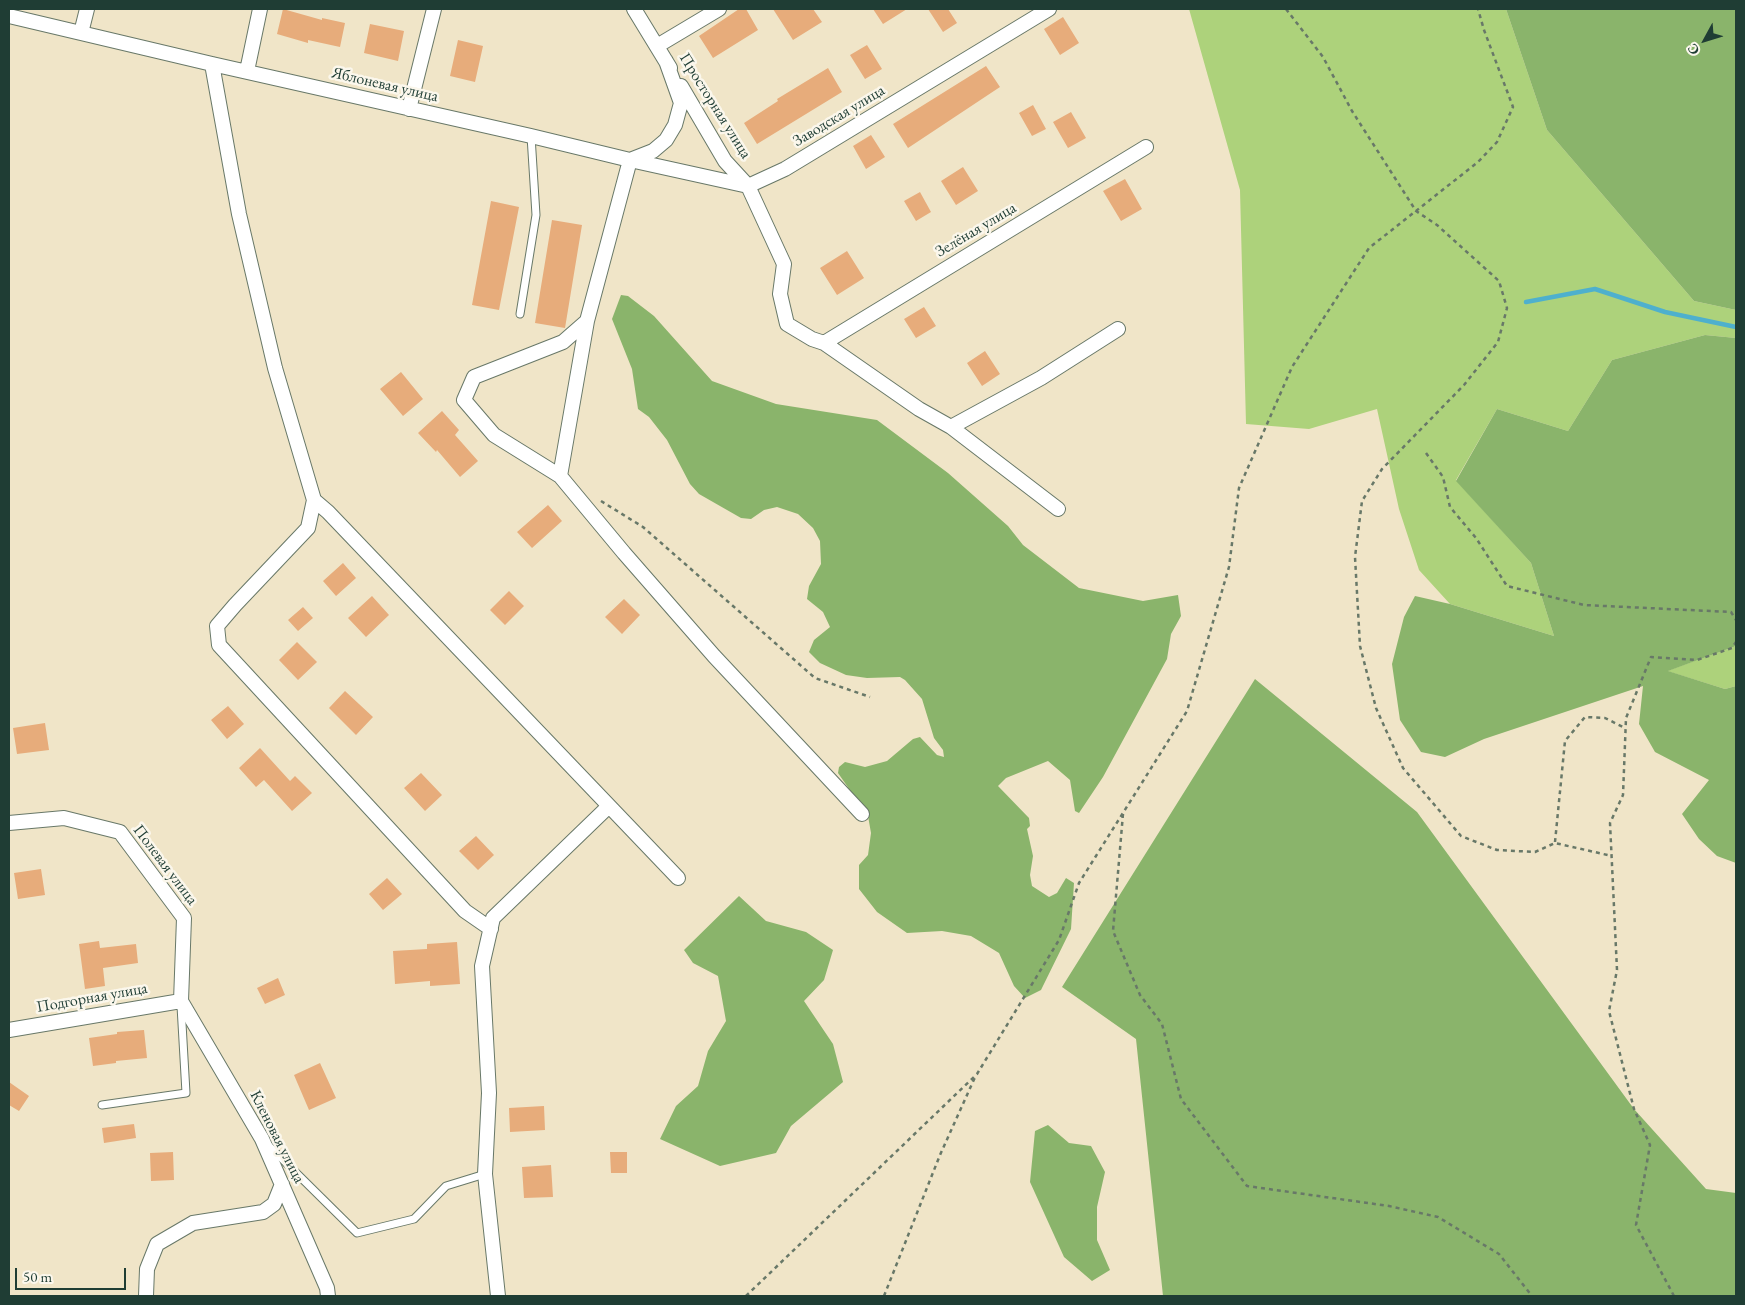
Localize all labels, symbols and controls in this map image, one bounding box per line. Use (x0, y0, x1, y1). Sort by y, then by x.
north arrow (1680, 15, 1730, 65)
text: С (1683, 40, 1703, 59)
street label: Просторная улица (675, 50, 755, 162)
street label: Яблоневая улица (330, 63, 440, 107)
street label: Заводская улица (790, 81, 888, 151)
street label: Зелёная улица (932, 198, 1020, 262)
street label: Полевая улица (129, 821, 201, 909)
street label: Подгорная улица (35, 979, 149, 1017)
street label: Кленовая улица (245, 1087, 309, 1187)
scale bar (18, 1258, 129, 1290)
text: 50 m (23, 1267, 52, 1286)

